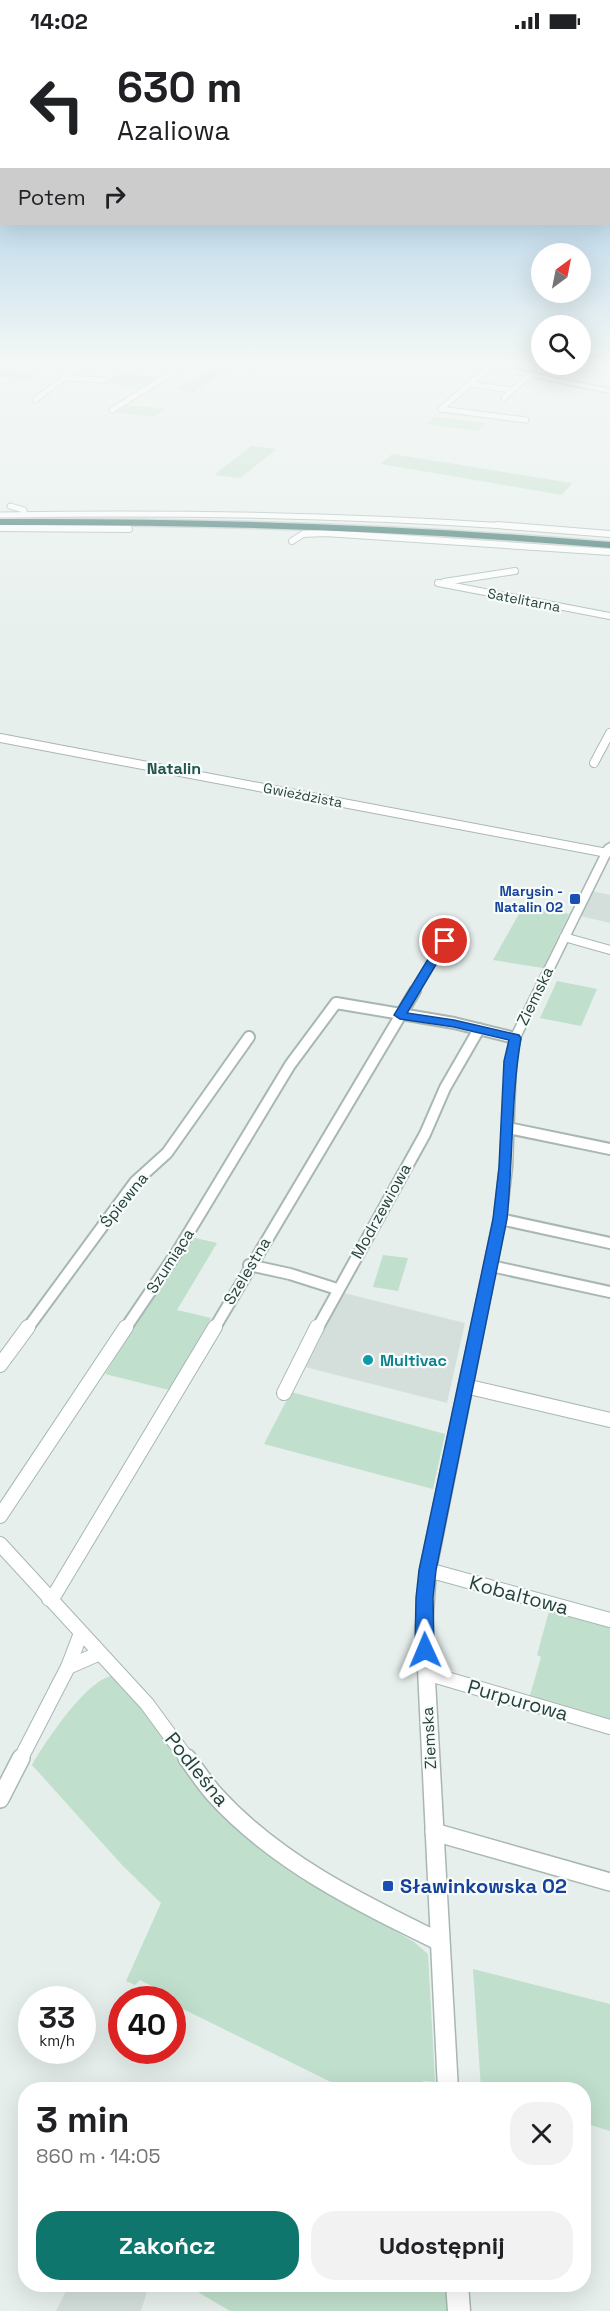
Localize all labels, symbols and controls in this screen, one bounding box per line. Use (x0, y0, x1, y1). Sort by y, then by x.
text: 14:02 (30, 7, 88, 35)
text: 630 m (117, 61, 242, 114)
icon: left (18, 66, 96, 144)
text: Azaliowa (117, 113, 230, 148)
icon: right (98, 180, 131, 213)
text: Potem (18, 183, 86, 211)
north arrow (531, 243, 591, 303)
map controls (531, 243, 591, 375)
button: search (531, 315, 591, 375)
street label: Satelitarna (486, 584, 562, 616)
district label: Natalin (147, 758, 201, 779)
street label: Gwieździsta (262, 778, 344, 812)
place label: Marysin - Natalin 02 (495, 882, 563, 916)
marker: Marysin - Natalin 02 (568, 892, 582, 906)
pin (419, 915, 470, 966)
icon: arrive (428, 924, 461, 957)
street label: Ziemska (512, 963, 558, 1029)
street label: Modrzewiowa (346, 1160, 416, 1262)
street label: Śpiewna (95, 1168, 153, 1232)
street label: Szumiąca (141, 1225, 199, 1297)
street label: Szelestna (219, 1233, 275, 1309)
place label: Multivac (380, 1350, 447, 1371)
marker: Multivac (361, 1353, 375, 1367)
street label: Kobaltowa (466, 1569, 572, 1621)
position arrow (393, 1618, 457, 1682)
street label: Purpurowa (465, 1673, 571, 1727)
street label: Ziemska (417, 1706, 441, 1770)
street label: Podleśna (159, 1727, 235, 1811)
place label: Sławinkowska 02 (400, 1873, 567, 1899)
marker: Sławinkowska 02 (381, 1879, 395, 1893)
speed limit sign: 40 (108, 1986, 186, 2064)
text: 33 (39, 1998, 75, 2037)
text: km/h (39, 2031, 75, 2050)
text: 3 min (36, 2097, 130, 2143)
button: close (510, 2102, 573, 2165)
text: 860 m · 14:05 (36, 2143, 161, 2169)
button: Zakończ (36, 2211, 299, 2280)
button: Udostępnij (311, 2211, 573, 2280)

